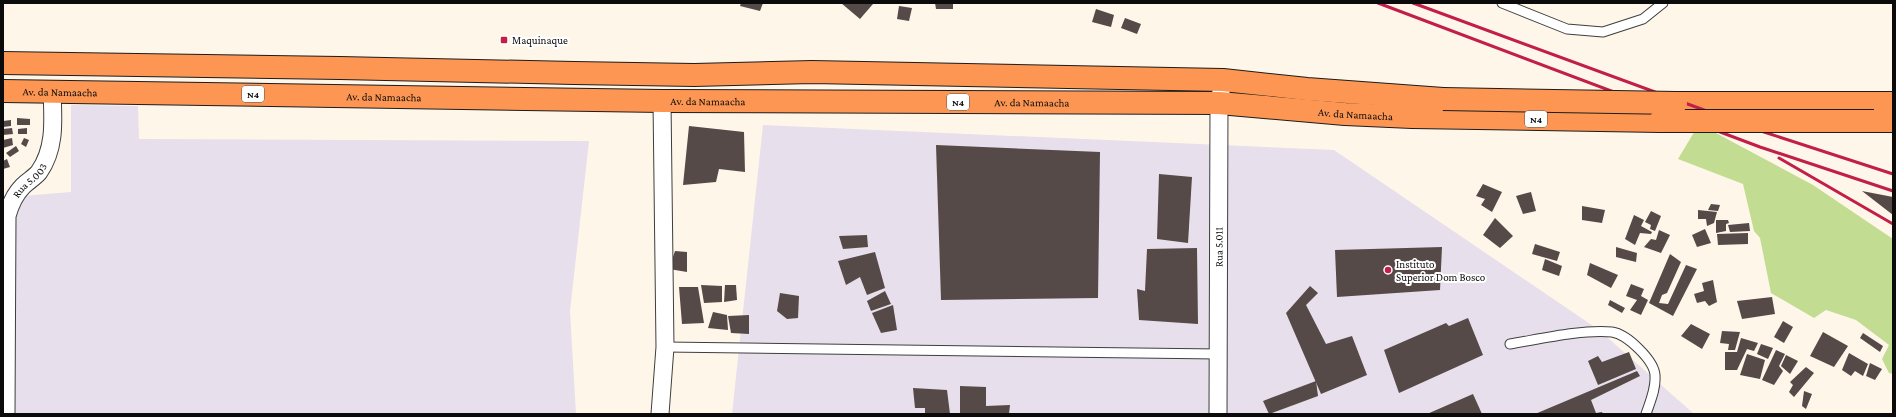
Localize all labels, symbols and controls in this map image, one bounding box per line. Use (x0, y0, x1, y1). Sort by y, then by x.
place label: Maquinaque (512, 34, 568, 47)
marker: Maquinaque (499, 35, 509, 45)
street label: Av. da Namaacha (22, 85, 98, 98)
road number: N4 (242, 86, 264, 102)
street label: Av. da Namaacha (346, 90, 422, 103)
road number: N4 (947, 94, 969, 110)
street label: Av. da Namaacha (670, 95, 745, 107)
street label: Av. da Namaacha (994, 96, 1069, 108)
street label: Av. da Namaacha (1317, 106, 1393, 122)
road number: N4 (1525, 111, 1547, 127)
street label: Rua 5.003 (10, 161, 49, 200)
street label: Rua 5.011 (1212, 227, 1225, 267)
place label: Instituto Superior Dom Bosco (1396, 258, 1486, 284)
marker: Instituto Superior Dom Bosco (1383, 265, 1393, 275)

